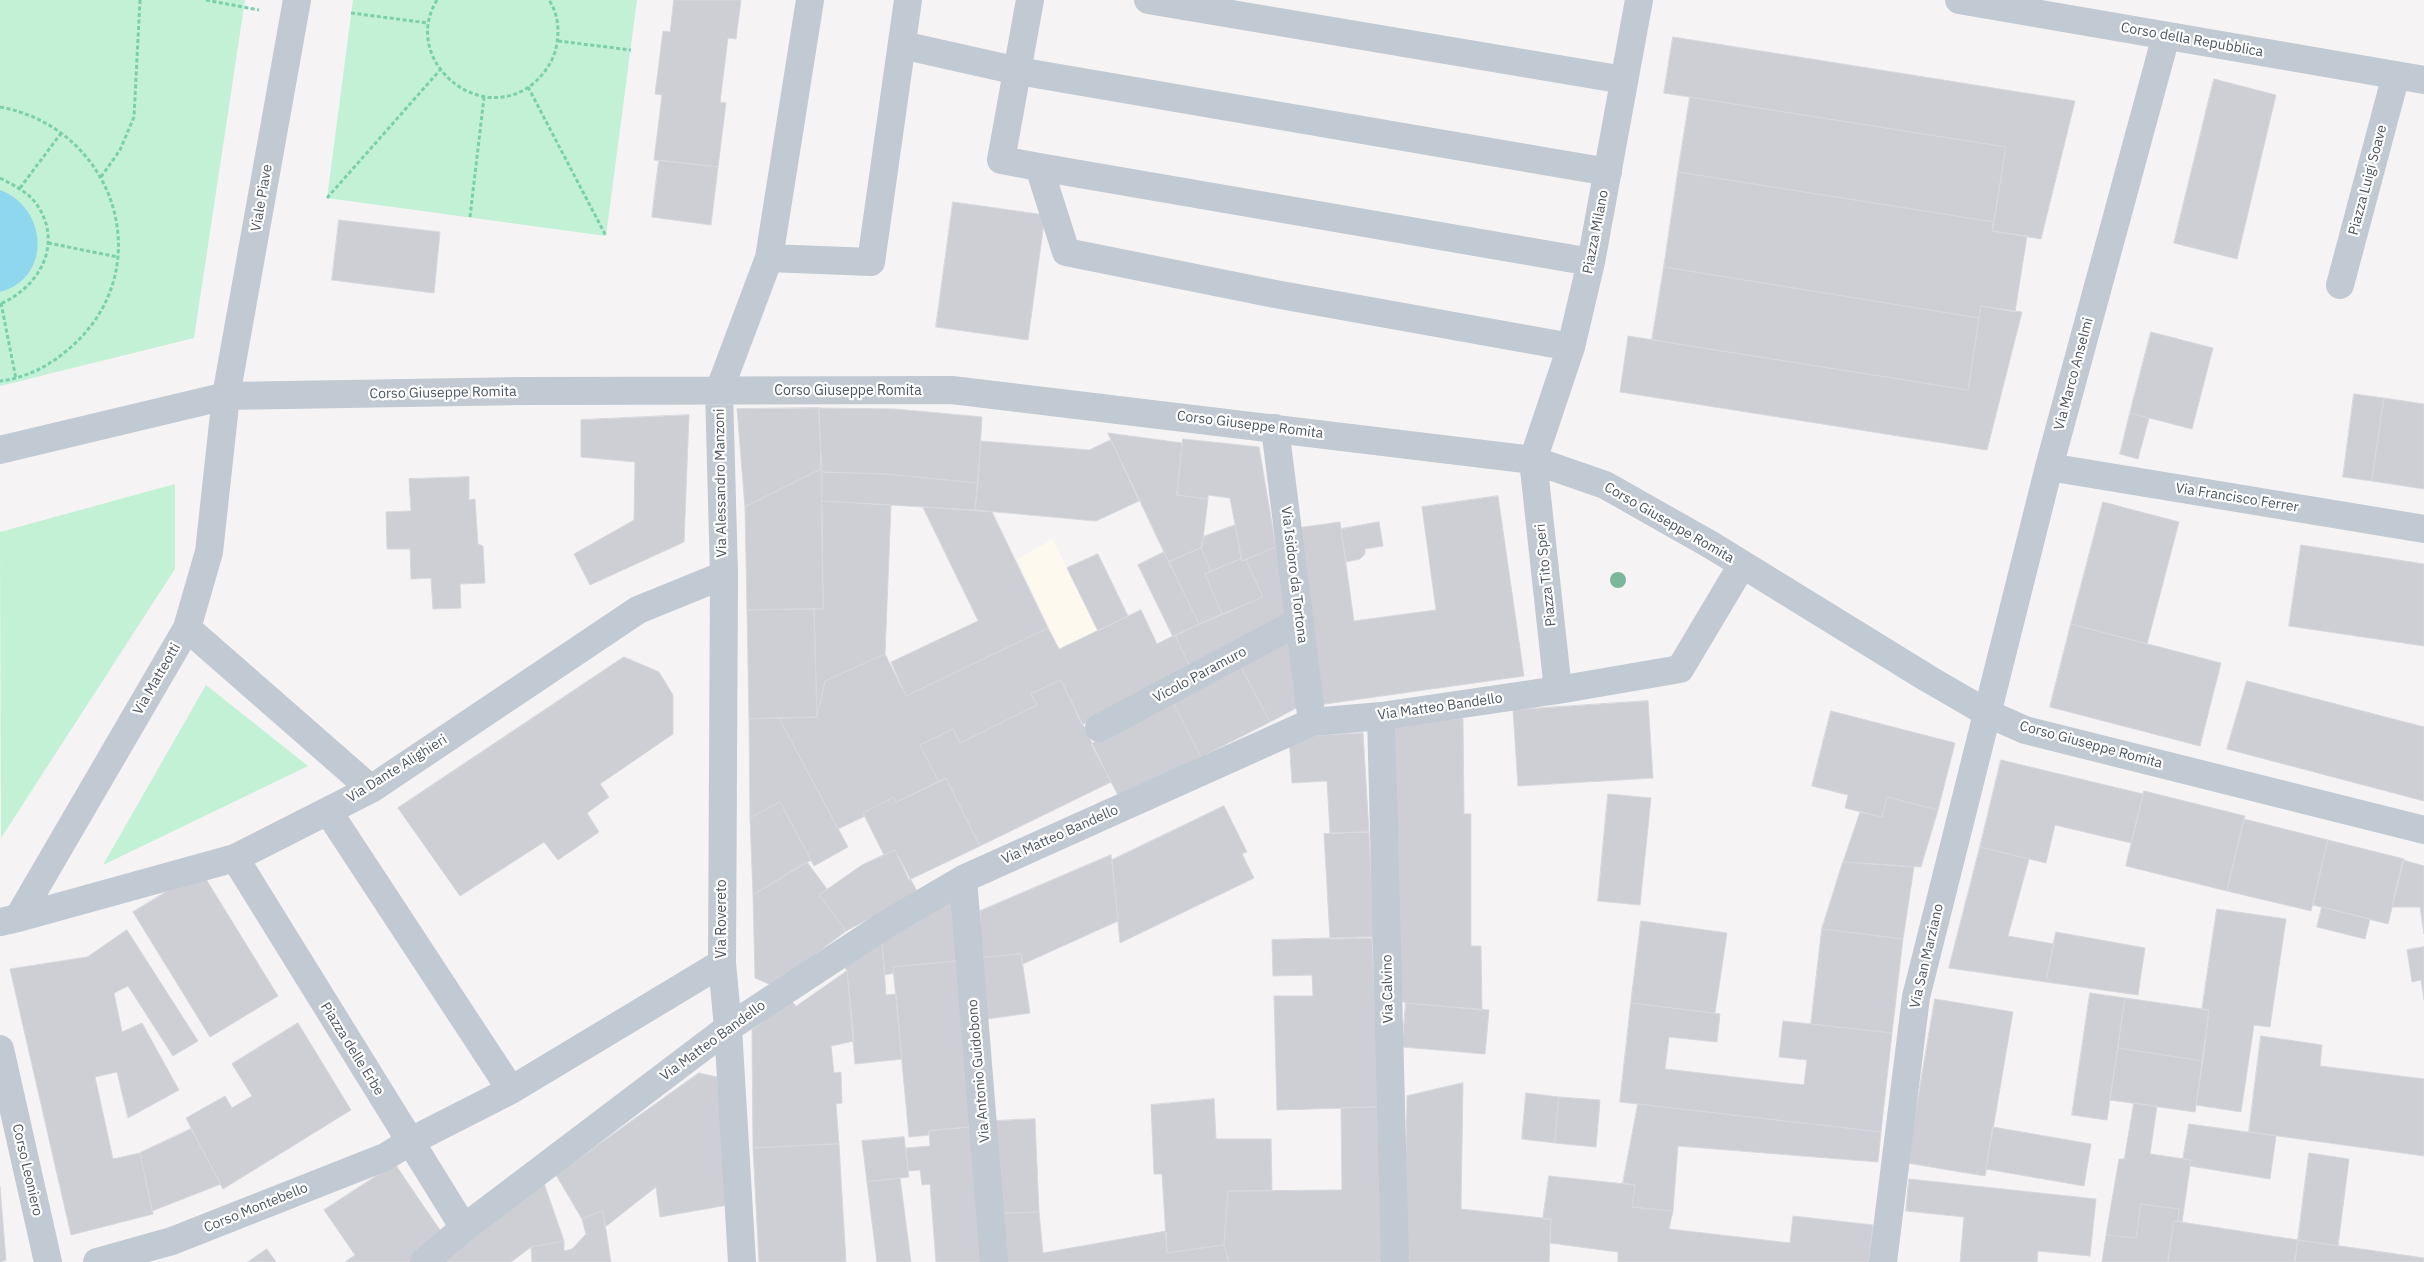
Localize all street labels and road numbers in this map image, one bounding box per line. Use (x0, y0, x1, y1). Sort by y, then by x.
street label: Corso della Repubblica (2119, 19, 2265, 61)
street label: Piazza Luigi Soave (2345, 123, 2391, 237)
street label: Viale Piave (248, 163, 276, 233)
street label: Piazza Milano (1580, 189, 1612, 275)
street label: Via Marco Anselmi (2051, 316, 2097, 432)
street label: Corso Giuseppe Romita (369, 383, 517, 403)
street label: Corso Giuseppe Romita (774, 383, 922, 399)
street label: Via Alessandro Manzoni (711, 408, 731, 558)
street label: Corso Giuseppe Romita (1176, 408, 1324, 442)
street label: Corso Giuseppe Romita (1601, 479, 1737, 567)
street label: Via Francisco Ferrer (2174, 480, 2300, 516)
street label: Via Isidoro da Tortona (1277, 505, 1311, 645)
street label: Piazza Tito Speri (1532, 523, 1560, 627)
street label: Via Matteotti (130, 640, 184, 718)
street label: Vicolo Paramuro (1150, 643, 1250, 707)
street label: Via Matteo Bandello (1376, 690, 1504, 724)
street label: Corso Giuseppe Romita (2018, 718, 2164, 772)
street label: Via Dante Alighieri (344, 731, 450, 807)
street label: Via Matteo Bandello (999, 802, 1121, 868)
street label: Via Rovereto (714, 879, 730, 959)
street label: Via San Marziano (1907, 902, 1947, 1010)
street label: Via Calvino (1379, 954, 1397, 1024)
street label: Via Matteo Bandello (657, 997, 769, 1085)
street label: Piazza delle Erbe (317, 999, 387, 1099)
street label: Via Antonio Guidobono (964, 999, 994, 1143)
street label: Corso Leoniero (8, 1122, 46, 1218)
street label: Corso Montebello (202, 1180, 310, 1236)

